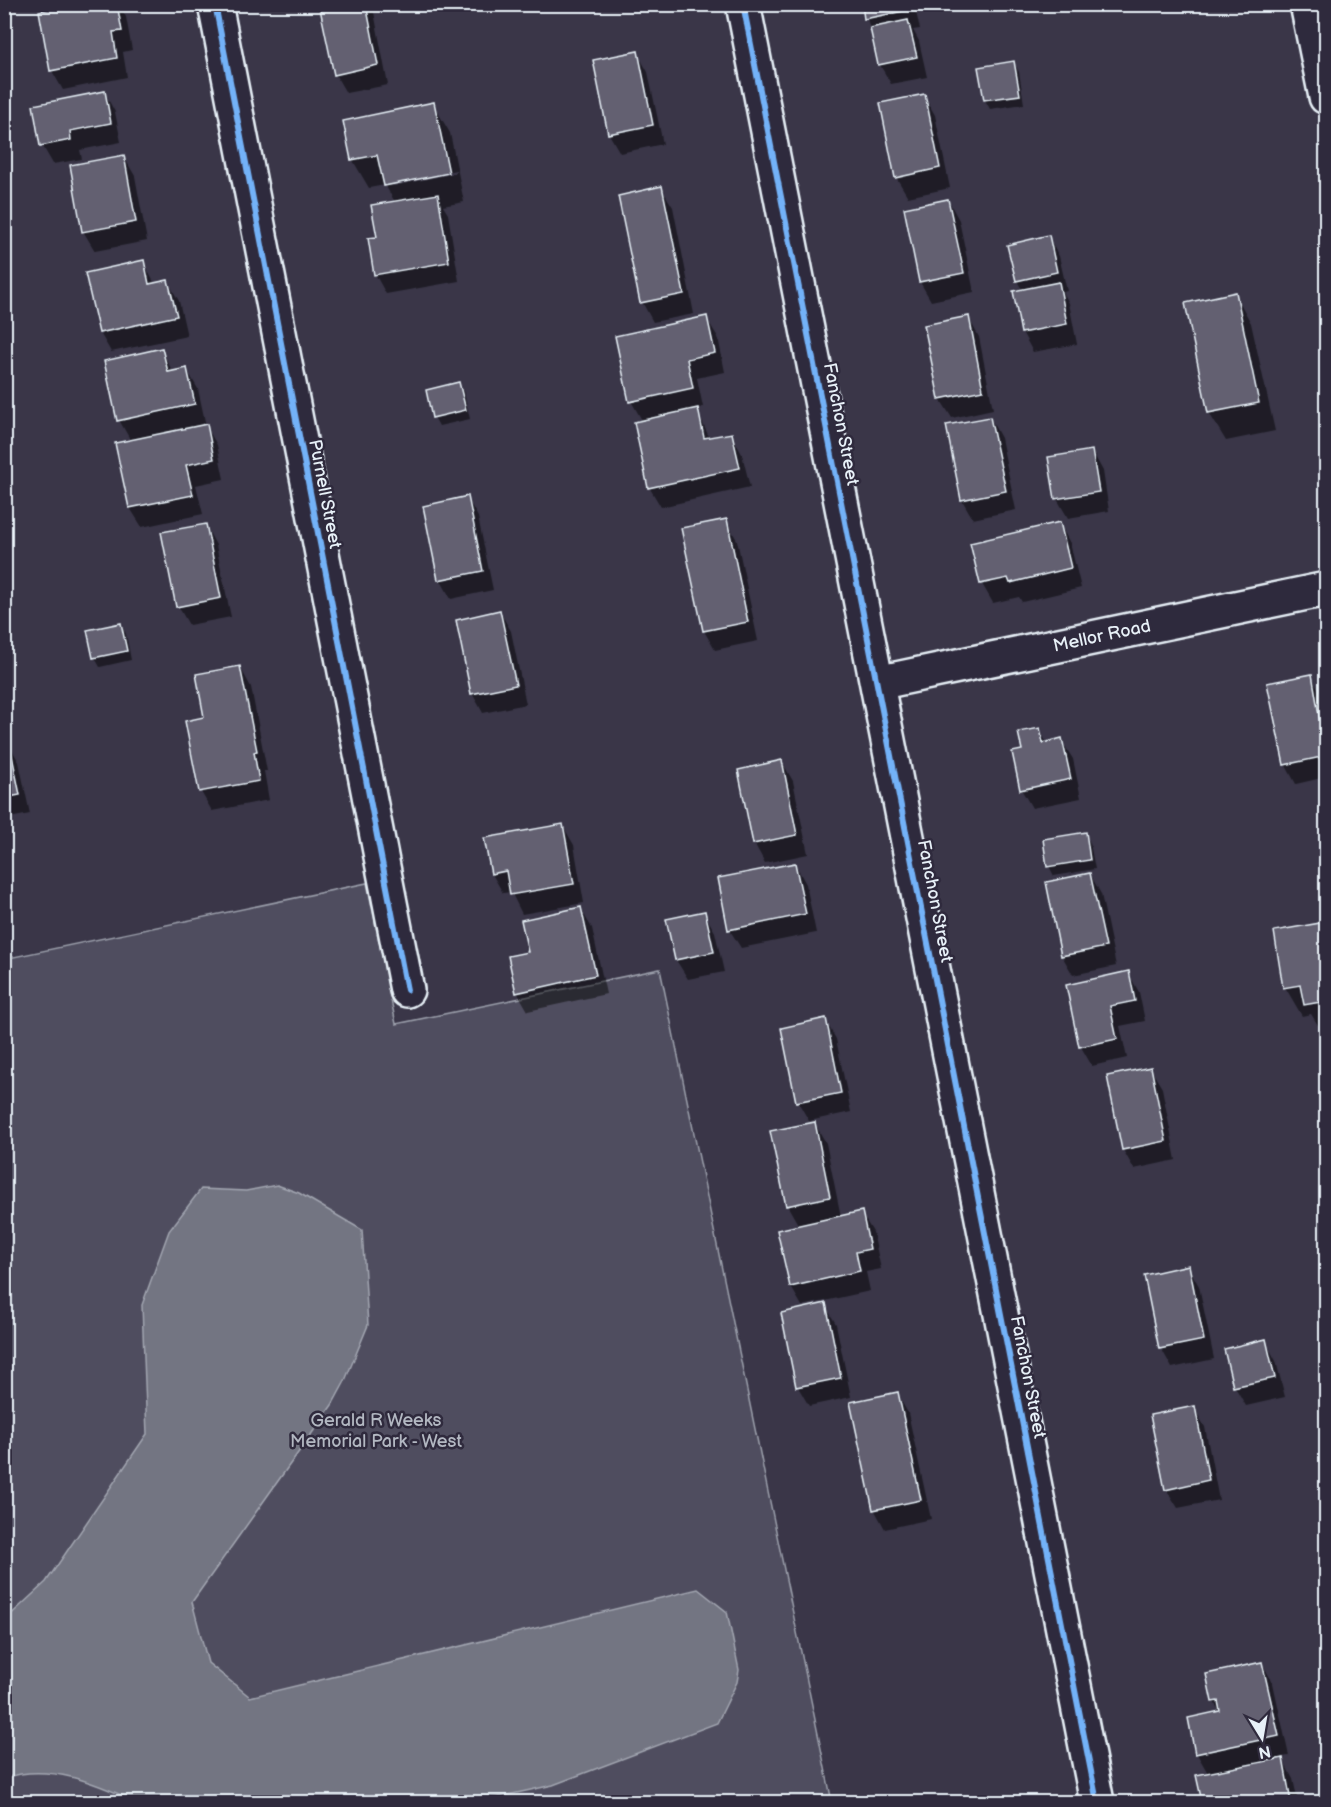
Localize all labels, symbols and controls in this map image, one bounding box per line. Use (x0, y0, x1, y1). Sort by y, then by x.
street label: Fanchon Street (819, 361, 863, 488)
street label: Purnell Street (304, 438, 346, 551)
street label: Mellor Road (1051, 615, 1153, 657)
street label: Fanchon Street (913, 838, 957, 965)
street label: Fanchon Street (1006, 1314, 1050, 1441)
park label: Gerald R Weeks Memorial Park - West (290, 1410, 462, 1452)
north arrow (1232, 1708, 1292, 1768)
text: N (1257, 1741, 1272, 1762)

